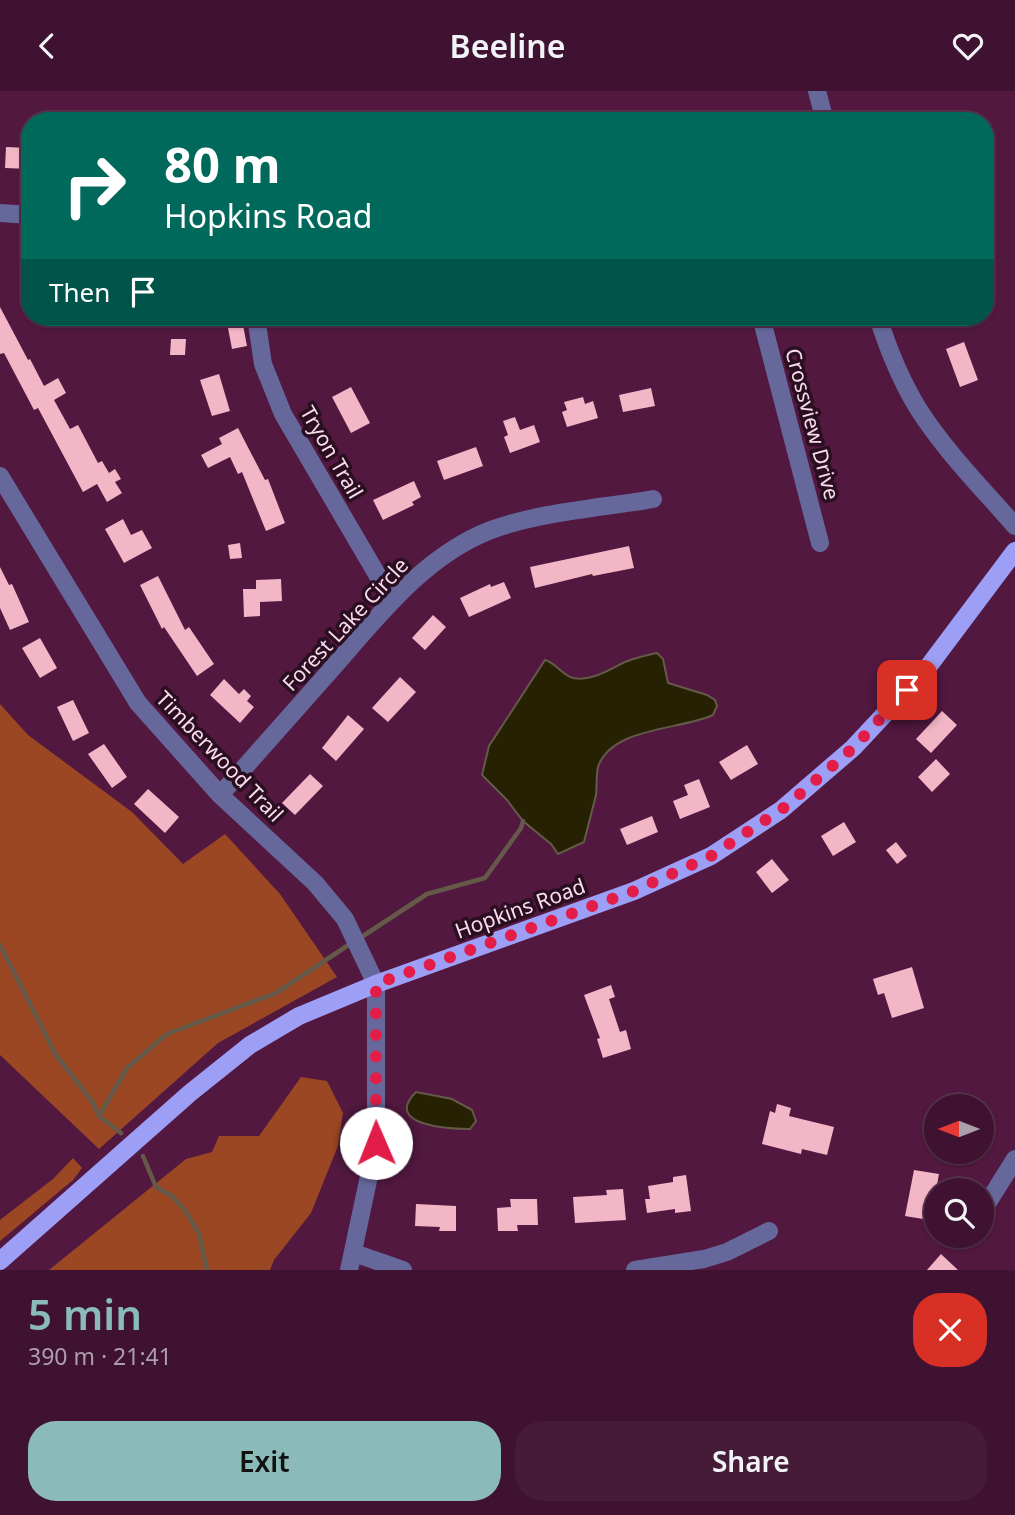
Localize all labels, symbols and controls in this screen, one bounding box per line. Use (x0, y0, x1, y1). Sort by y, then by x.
text: Beeline (450, 24, 565, 67)
icon: back (28, 27, 66, 65)
icon: heart (949, 27, 987, 65)
text: 80 m (164, 131, 281, 197)
icon: right (49, 140, 140, 231)
text: Hopkins Road (164, 194, 372, 237)
icon: arrive (124, 273, 162, 311)
text: Then (49, 274, 110, 310)
street label: Crossview Drive (779, 345, 847, 503)
street label: Tryon Trail (294, 401, 370, 503)
street label: Forest Lake Circle (276, 551, 414, 697)
pin (877, 660, 937, 720)
icon: arrive (888, 671, 926, 709)
street label: Timberwood Trail (150, 684, 290, 828)
street label: Hopkins Road (451, 871, 589, 945)
north arrow (924, 1094, 994, 1164)
map controls (924, 1094, 994, 1248)
position arrow (339, 1106, 413, 1180)
button: search (924, 1178, 994, 1248)
text: 5 min (28, 1285, 142, 1342)
button: close (913, 1293, 987, 1367)
text: 390 m · 21:41 (28, 1340, 172, 1372)
button: Exit (28, 1421, 501, 1501)
button: Share (515, 1421, 987, 1501)

